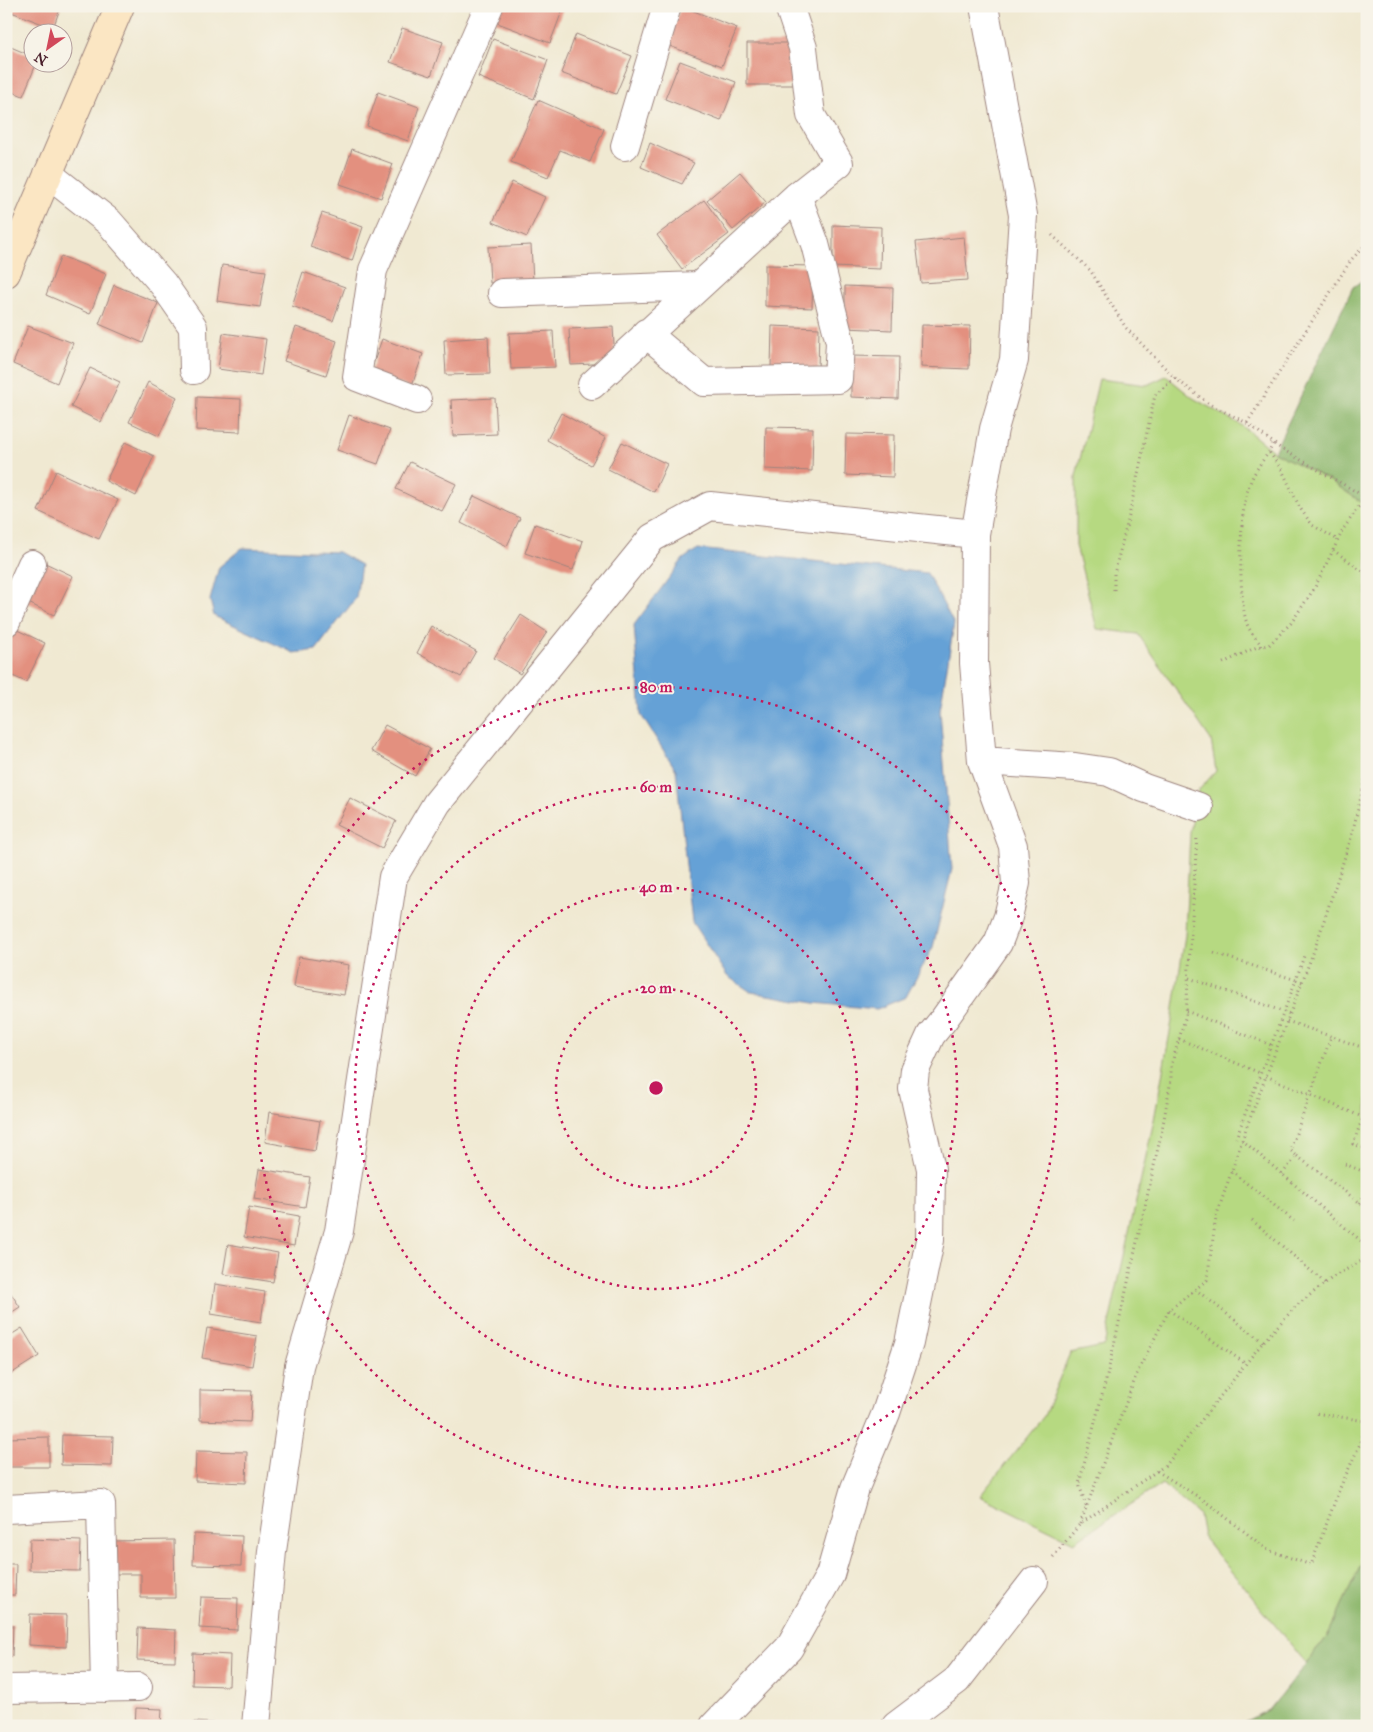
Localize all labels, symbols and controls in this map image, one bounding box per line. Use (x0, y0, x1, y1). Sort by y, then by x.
north arrow (22, 22, 72, 72)
text: N (31, 48, 51, 69)
text: 80 m (640, 678, 673, 696)
text: 60 m (640, 778, 673, 796)
text: 40 m (640, 878, 673, 897)
text: 20 m (640, 979, 672, 997)
centre of rings (647, 1079, 665, 1097)

